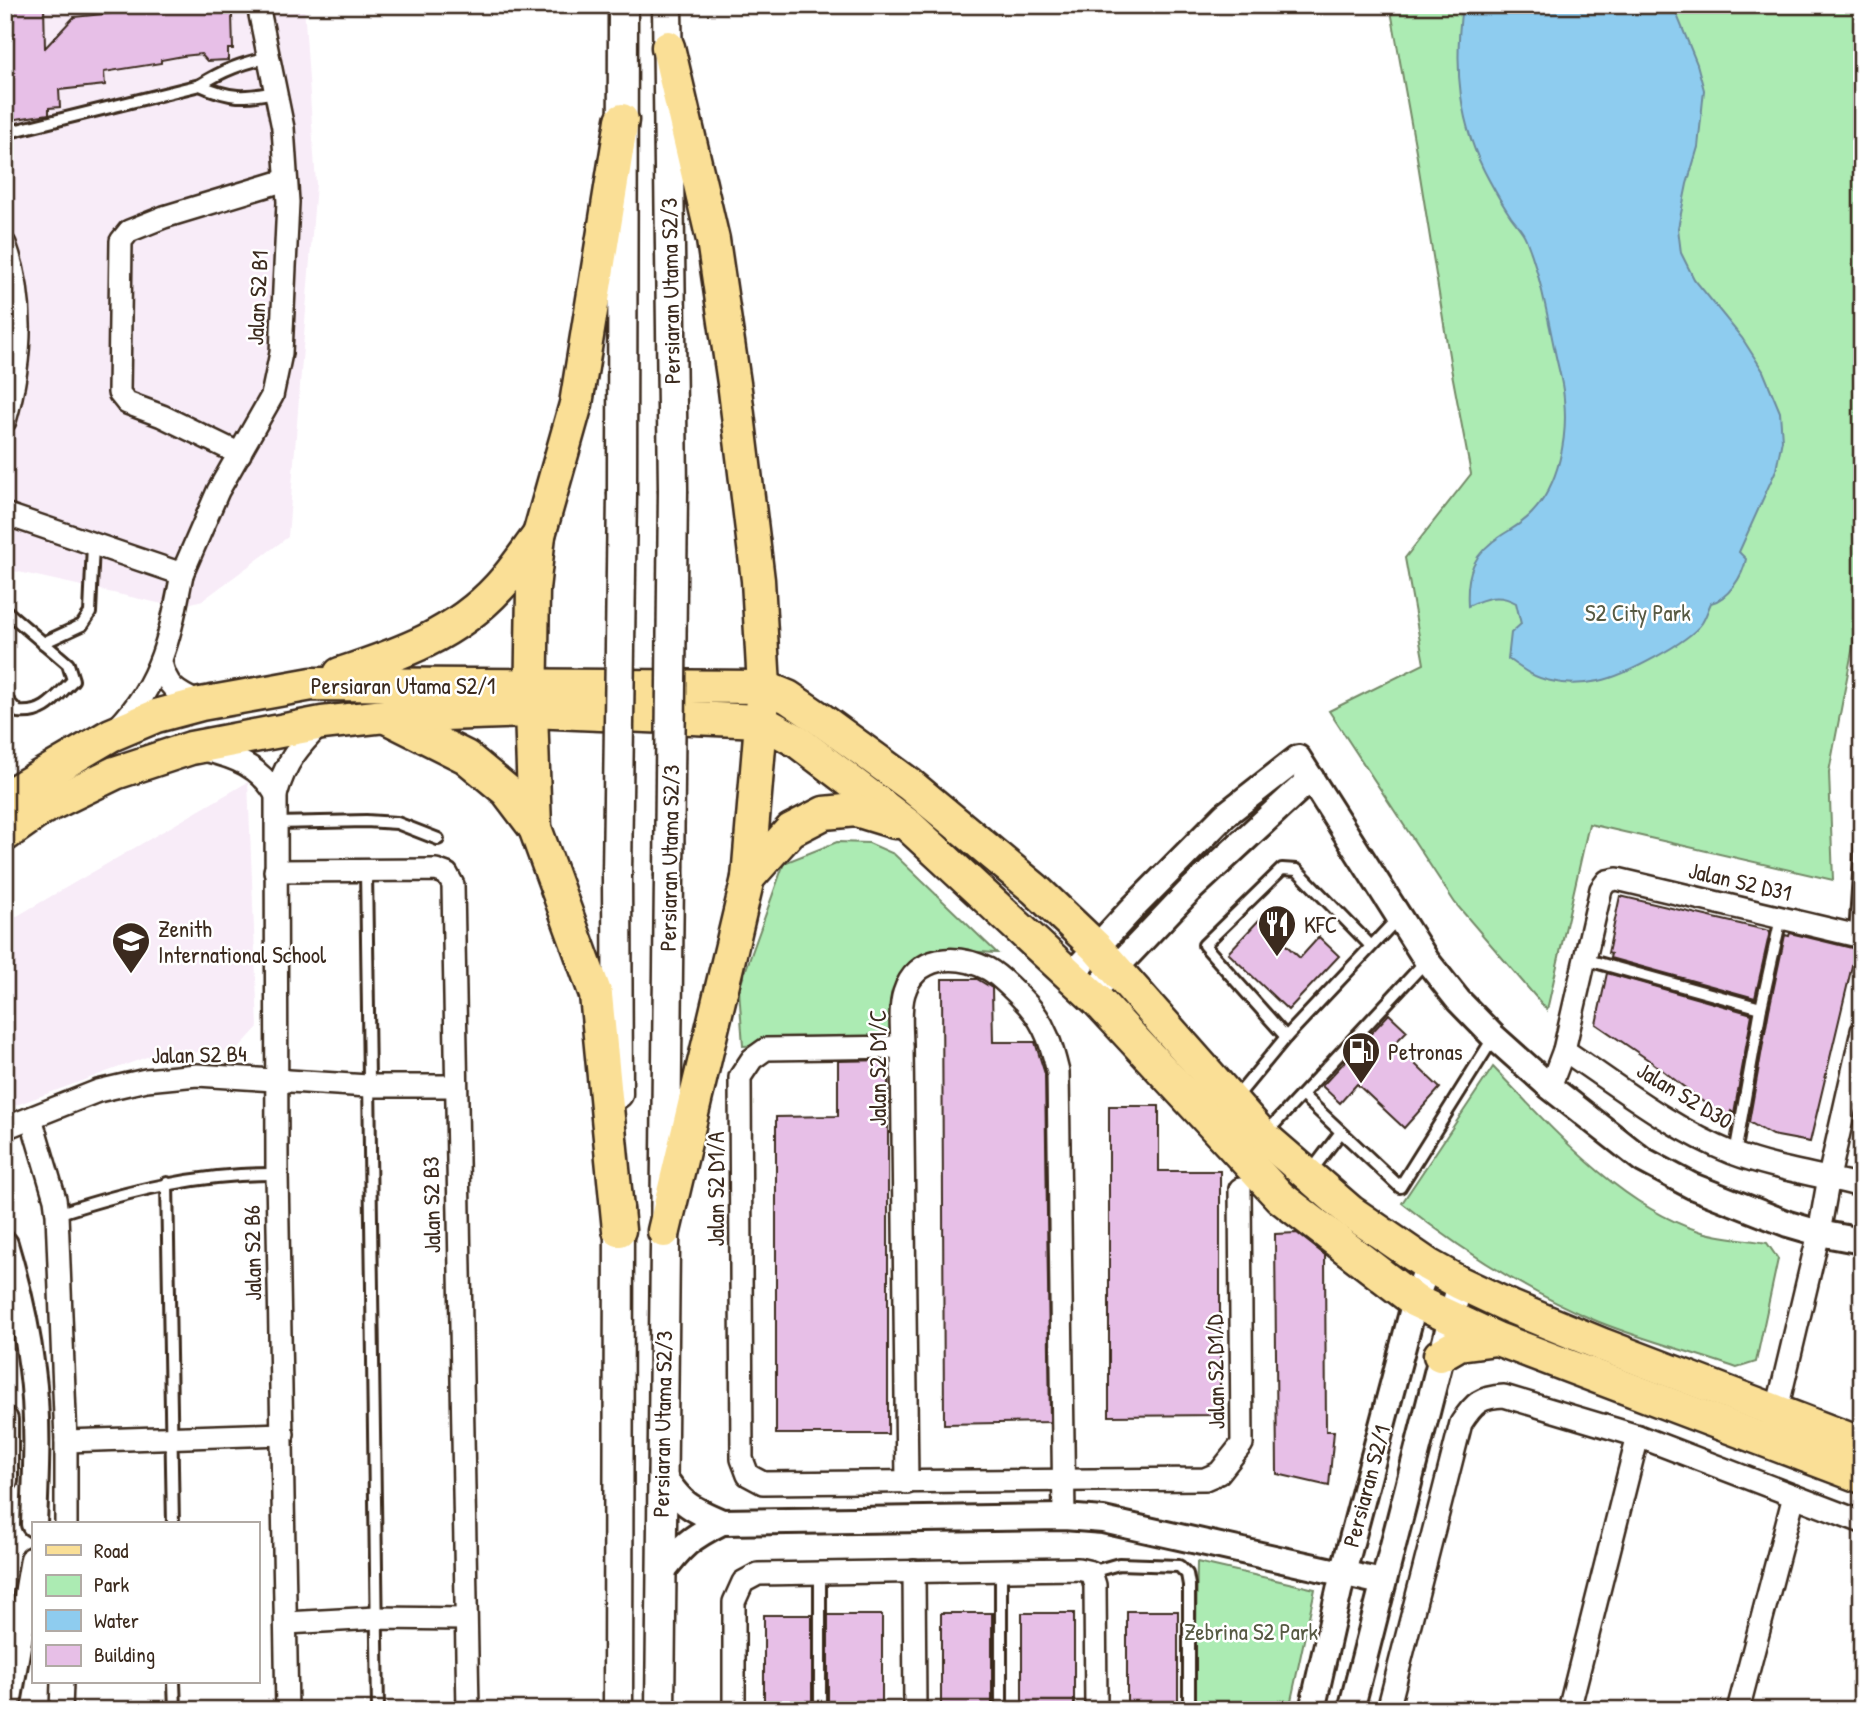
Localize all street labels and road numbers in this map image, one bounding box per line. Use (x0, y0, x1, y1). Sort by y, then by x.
street label: Persiaran Utama S2/3 (653, 197, 687, 385)
street label: Jalan S2 B1 (239, 250, 275, 346)
street label: Persiaran Utama S2/1 (311, 670, 495, 701)
street label: Persiaran Utama S2/3 (652, 764, 686, 952)
street label: Jalan S2 D31 (1686, 854, 1794, 908)
street label: Jalan S2 D1/C (862, 1010, 893, 1126)
street label: Jalan S2 B4 (151, 1038, 247, 1070)
street label: Jalan S2 D30 (1631, 1054, 1739, 1136)
street label: Jalan S2 D1/A (700, 1131, 731, 1247)
street label: Jalan S2 B3 (415, 1156, 447, 1254)
street label: Jalan S2 B6 (236, 1205, 268, 1301)
street label: Jalan S2 D1/D (1198, 1314, 1232, 1430)
street label: Persiaran Utama S2/3 (645, 1330, 679, 1518)
street label: Persiaran S2/1 (1335, 1422, 1397, 1550)

